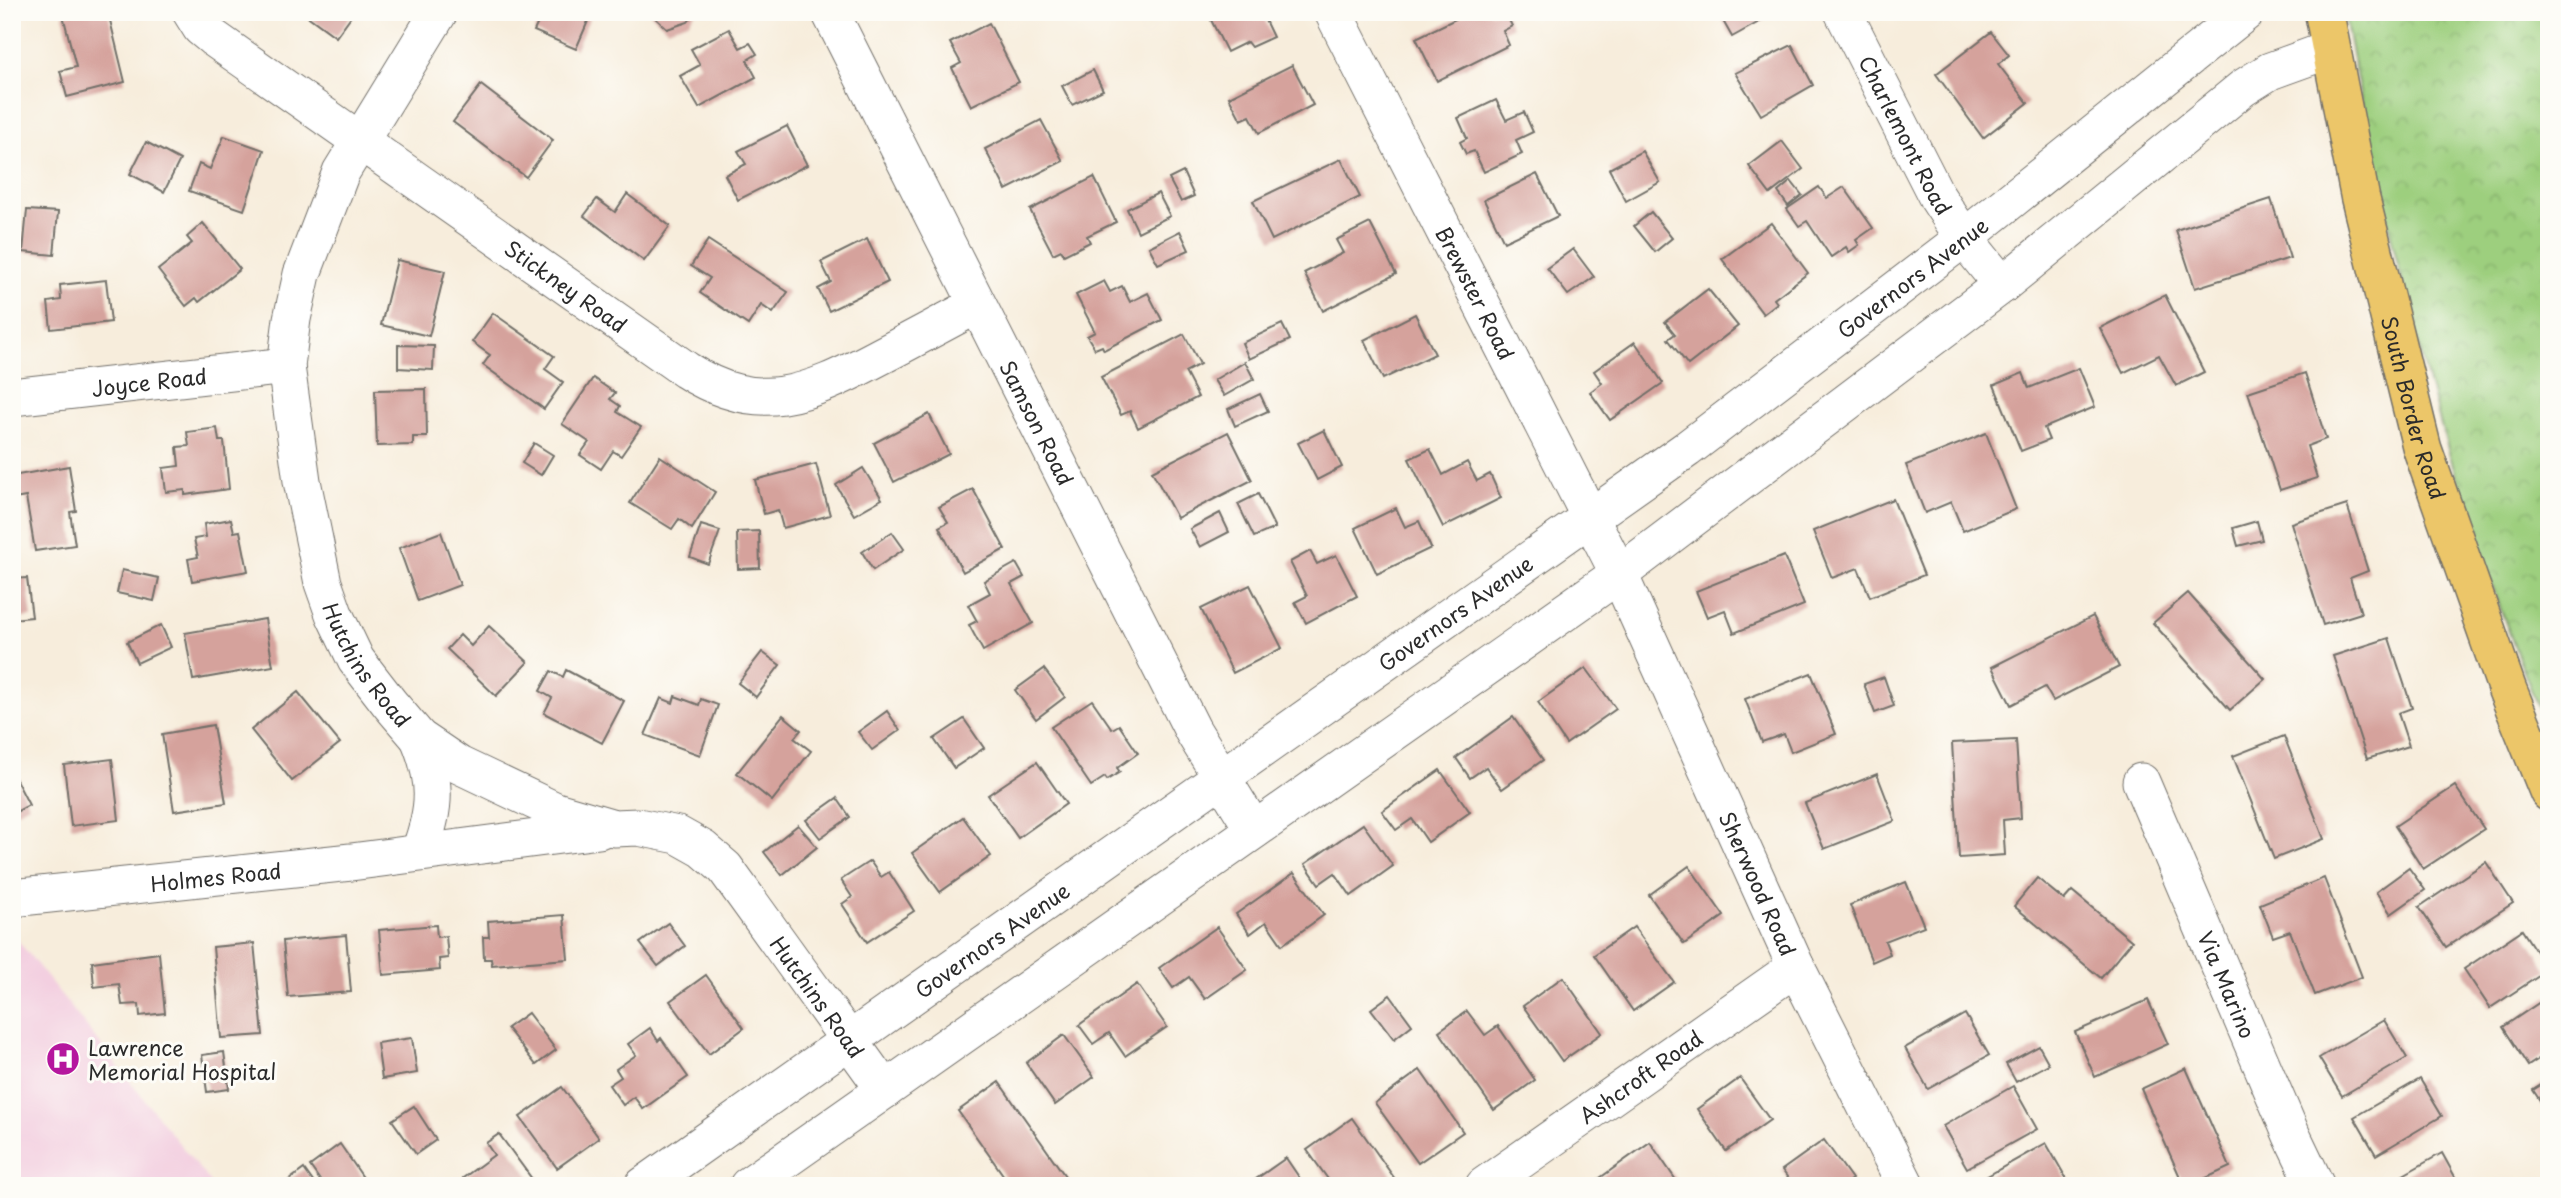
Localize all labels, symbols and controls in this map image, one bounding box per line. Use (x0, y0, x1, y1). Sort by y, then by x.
street label: Charlemont Road (1851, 49, 1960, 221)
street label: Governors Avenue (1830, 209, 1995, 346)
street label: Brewster Road (1429, 220, 1523, 365)
street label: Stickney Road (498, 232, 634, 340)
street label: South Border Road (2374, 313, 2455, 504)
street label: Samson Road (992, 355, 1082, 491)
street label: Joyce Road (90, 359, 208, 404)
street label: Governors Avenue (1371, 547, 1539, 679)
street label: Hutchins Road (315, 598, 419, 734)
street label: Sherwood Road (1712, 806, 1805, 961)
street label: Holmes Road (149, 853, 283, 899)
street label: Governors Avenue (908, 874, 1076, 1006)
street label: Via Marino (2190, 926, 2264, 1043)
street label: Hutchins Road (763, 929, 873, 1064)
street label: Ashcroft Road (1572, 1022, 1709, 1131)
place label: Lawrence Memorial Hospital (88, 1031, 276, 1087)
hospital icon: Lawrence Memorial Hospital (44, 1040, 82, 1078)

